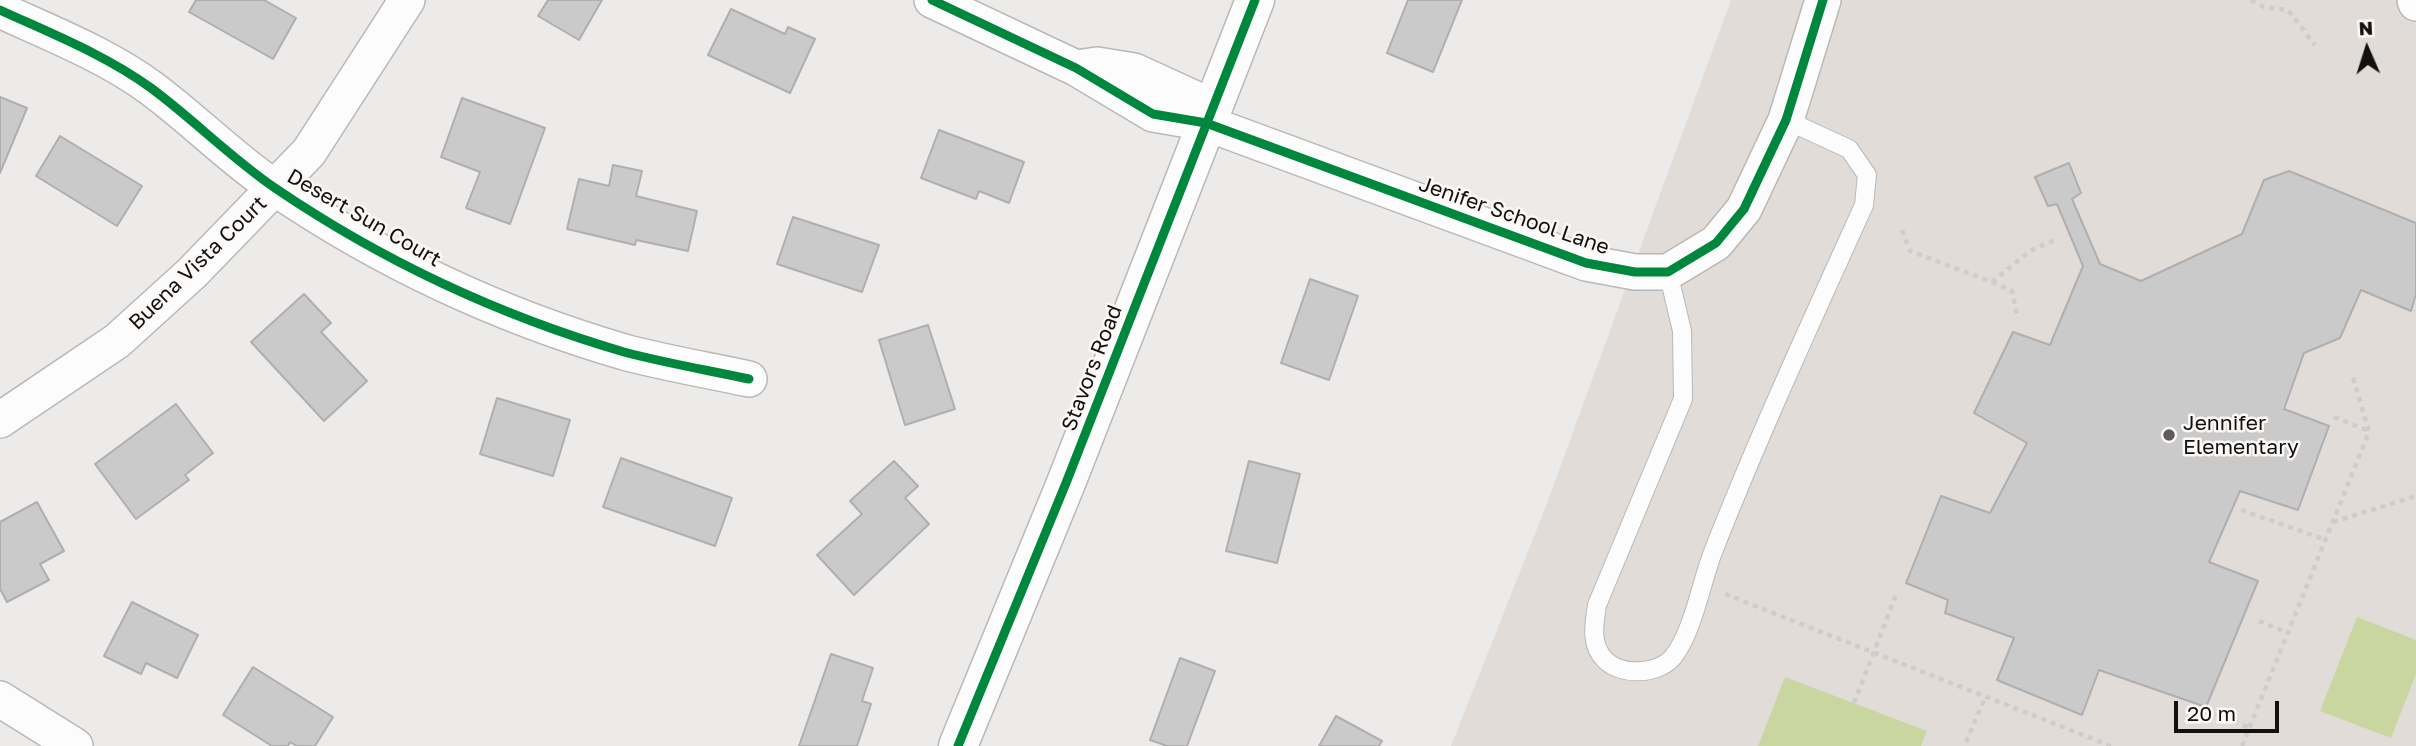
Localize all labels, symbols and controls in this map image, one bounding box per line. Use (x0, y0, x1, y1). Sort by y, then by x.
north arrow (2332, 14, 2402, 84)
text: N (2358, 16, 2374, 39)
street label: Desert Sun Court (283, 164, 445, 272)
street label: Jenifer School Lane (1416, 172, 1612, 260)
street label: Buena Vista Court (124, 191, 272, 335)
street label: Stavors Road (1056, 301, 1128, 435)
place label: Jennifer Elementary (2183, 410, 2299, 460)
marker: Jennifer Elementary (2161, 427, 2177, 443)
scale bar (2178, 686, 2283, 730)
text: 20 m (2187, 700, 2236, 726)

